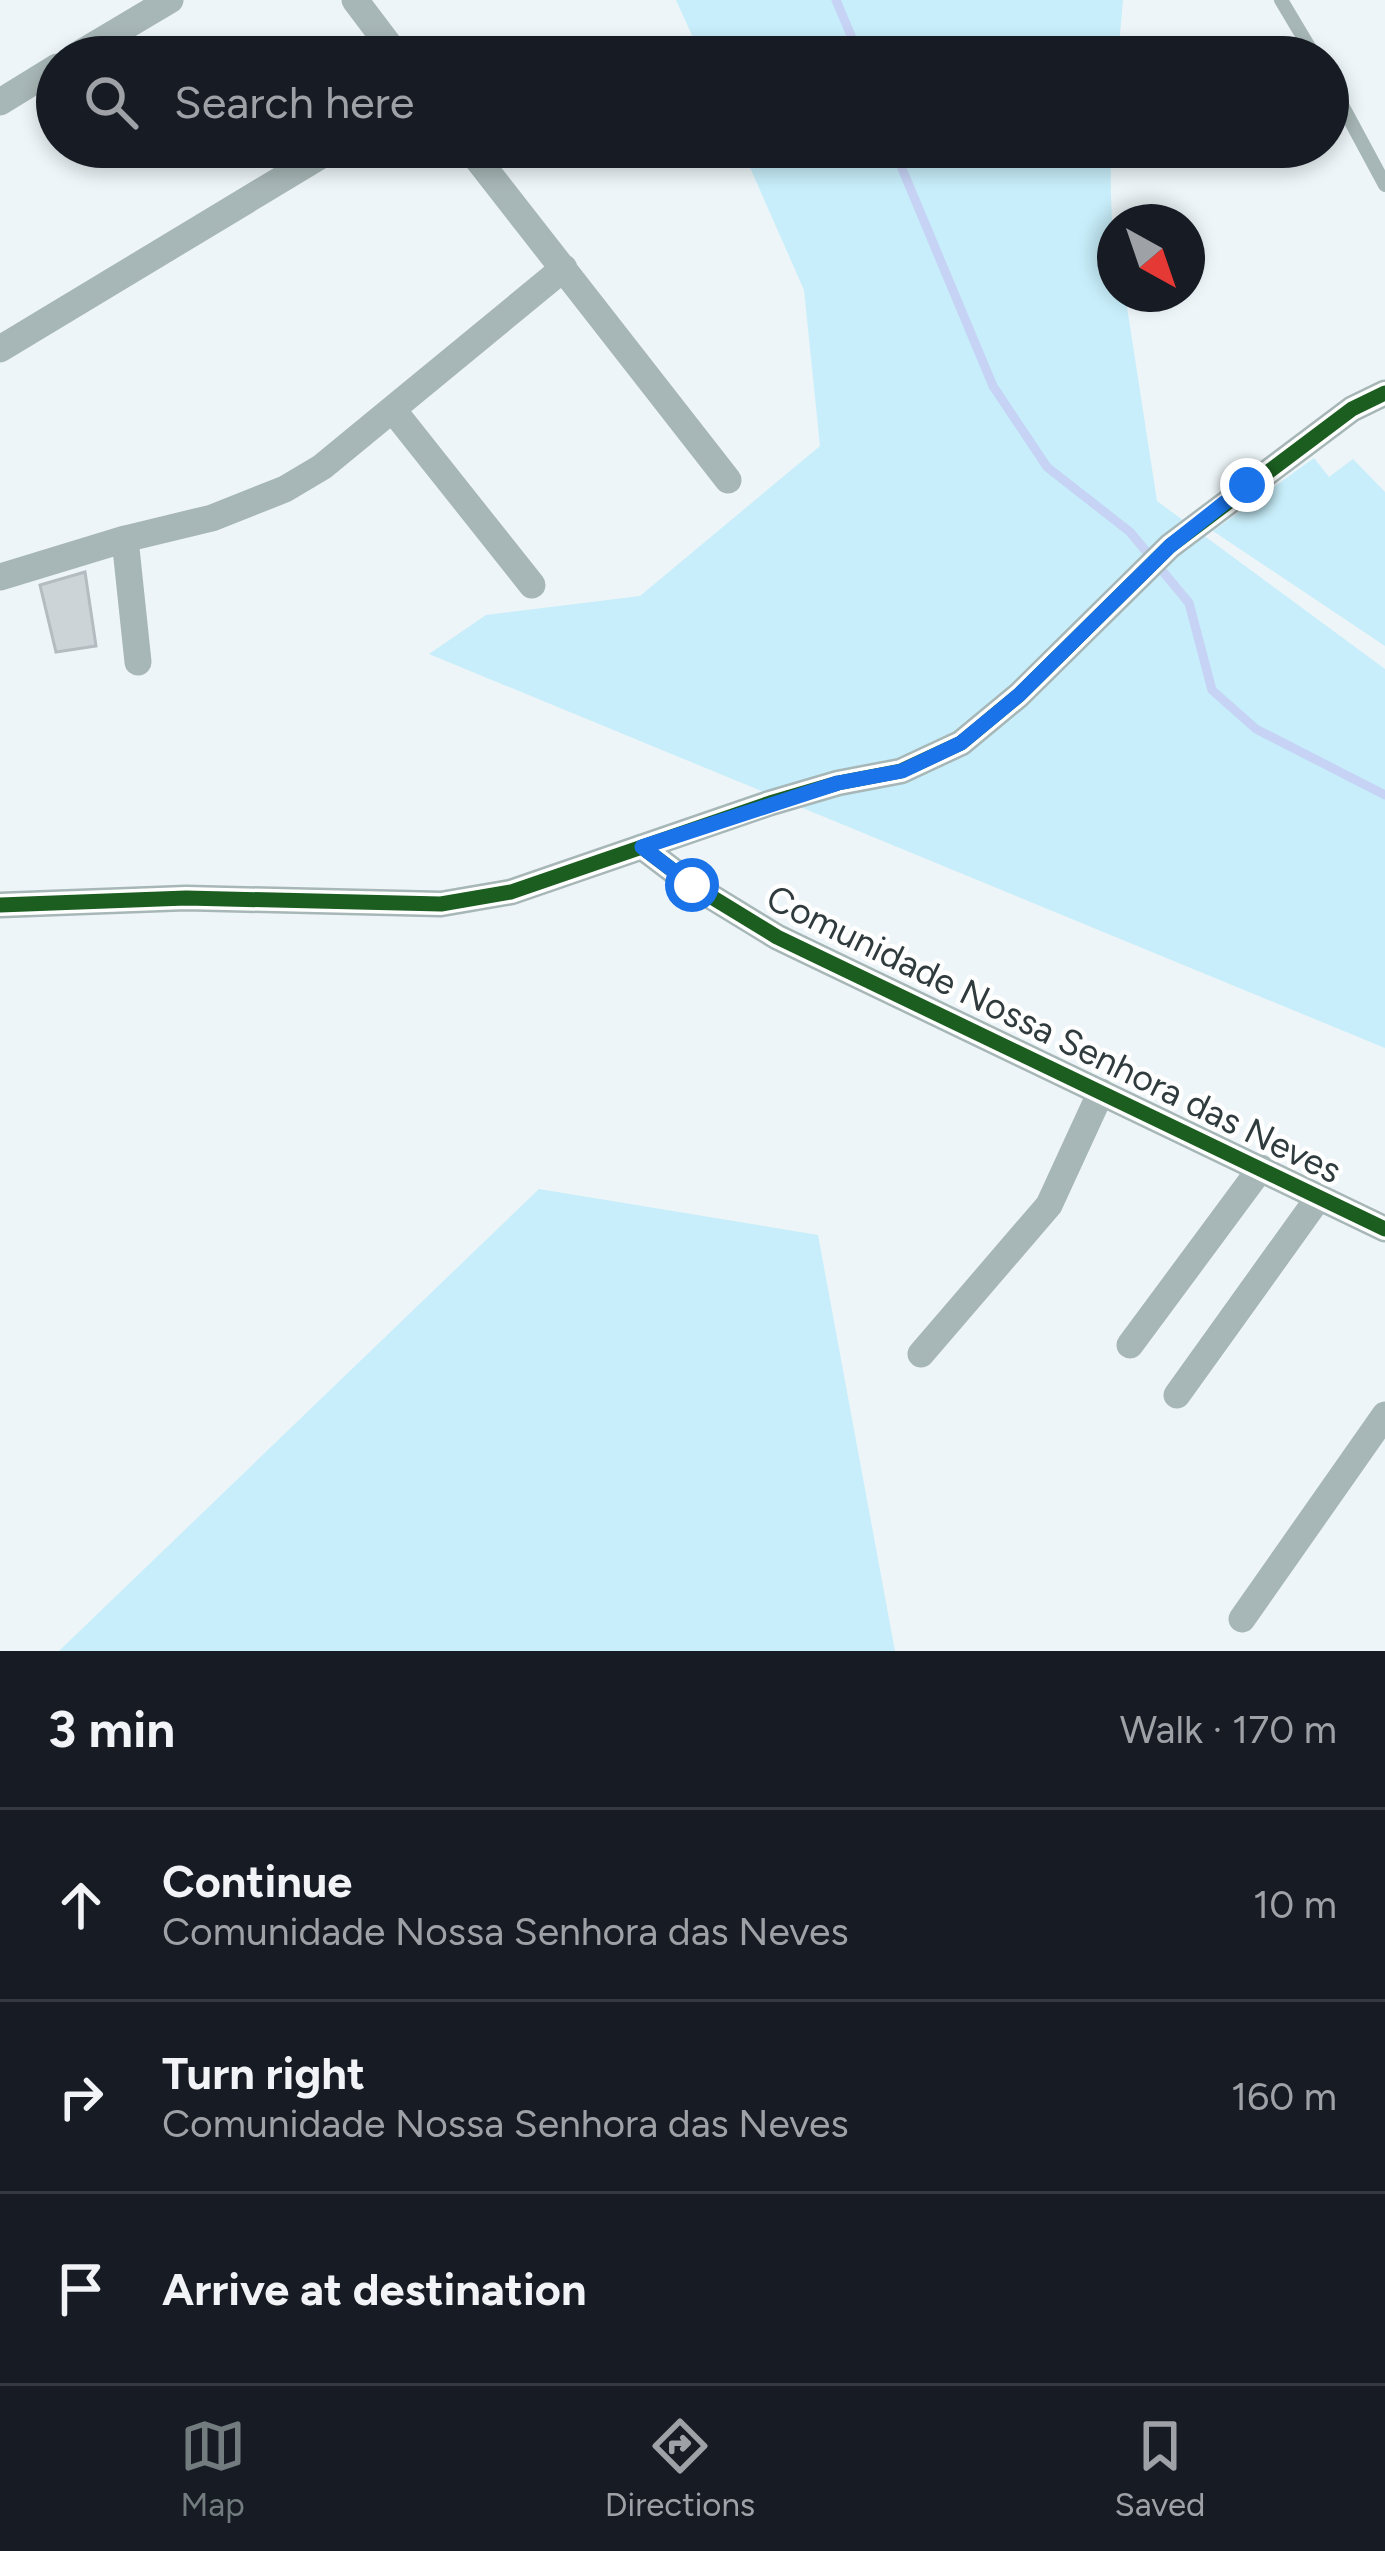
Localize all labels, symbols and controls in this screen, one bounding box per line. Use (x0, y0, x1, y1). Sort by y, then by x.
search box (36, 36, 1349, 168)
icon: search (78, 69, 144, 135)
text: Search here (174, 75, 414, 129)
north arrow (1097, 204, 1205, 312)
route end (1220, 458, 1274, 512)
route start (665, 858, 719, 912)
street label: Comunidade Nossa Senhora das Neves (760, 876, 1348, 1192)
text: 3 min (48, 1699, 175, 1760)
text: Walk · 170 m (1120, 1706, 1337, 1753)
text: Continue (162, 1854, 352, 1908)
icon: ahead (48, 1872, 114, 1938)
text: 10 m (1253, 1881, 1337, 1928)
text: Comunidade Nossa Senhora das Neves (162, 1908, 849, 1955)
text: Turn right (162, 2046, 365, 2100)
icon: right (48, 2064, 114, 2130)
text: 160 m (1231, 2073, 1337, 2120)
text: Comunidade Nossa Senhora das Neves (162, 2100, 849, 2147)
icon: arrive (48, 2256, 114, 2322)
text: Arrive at destination (162, 2262, 586, 2316)
tab: Map (180, 2413, 246, 2524)
tab: Directions (605, 2413, 755, 2524)
tab: Saved (1114, 2413, 1205, 2524)

